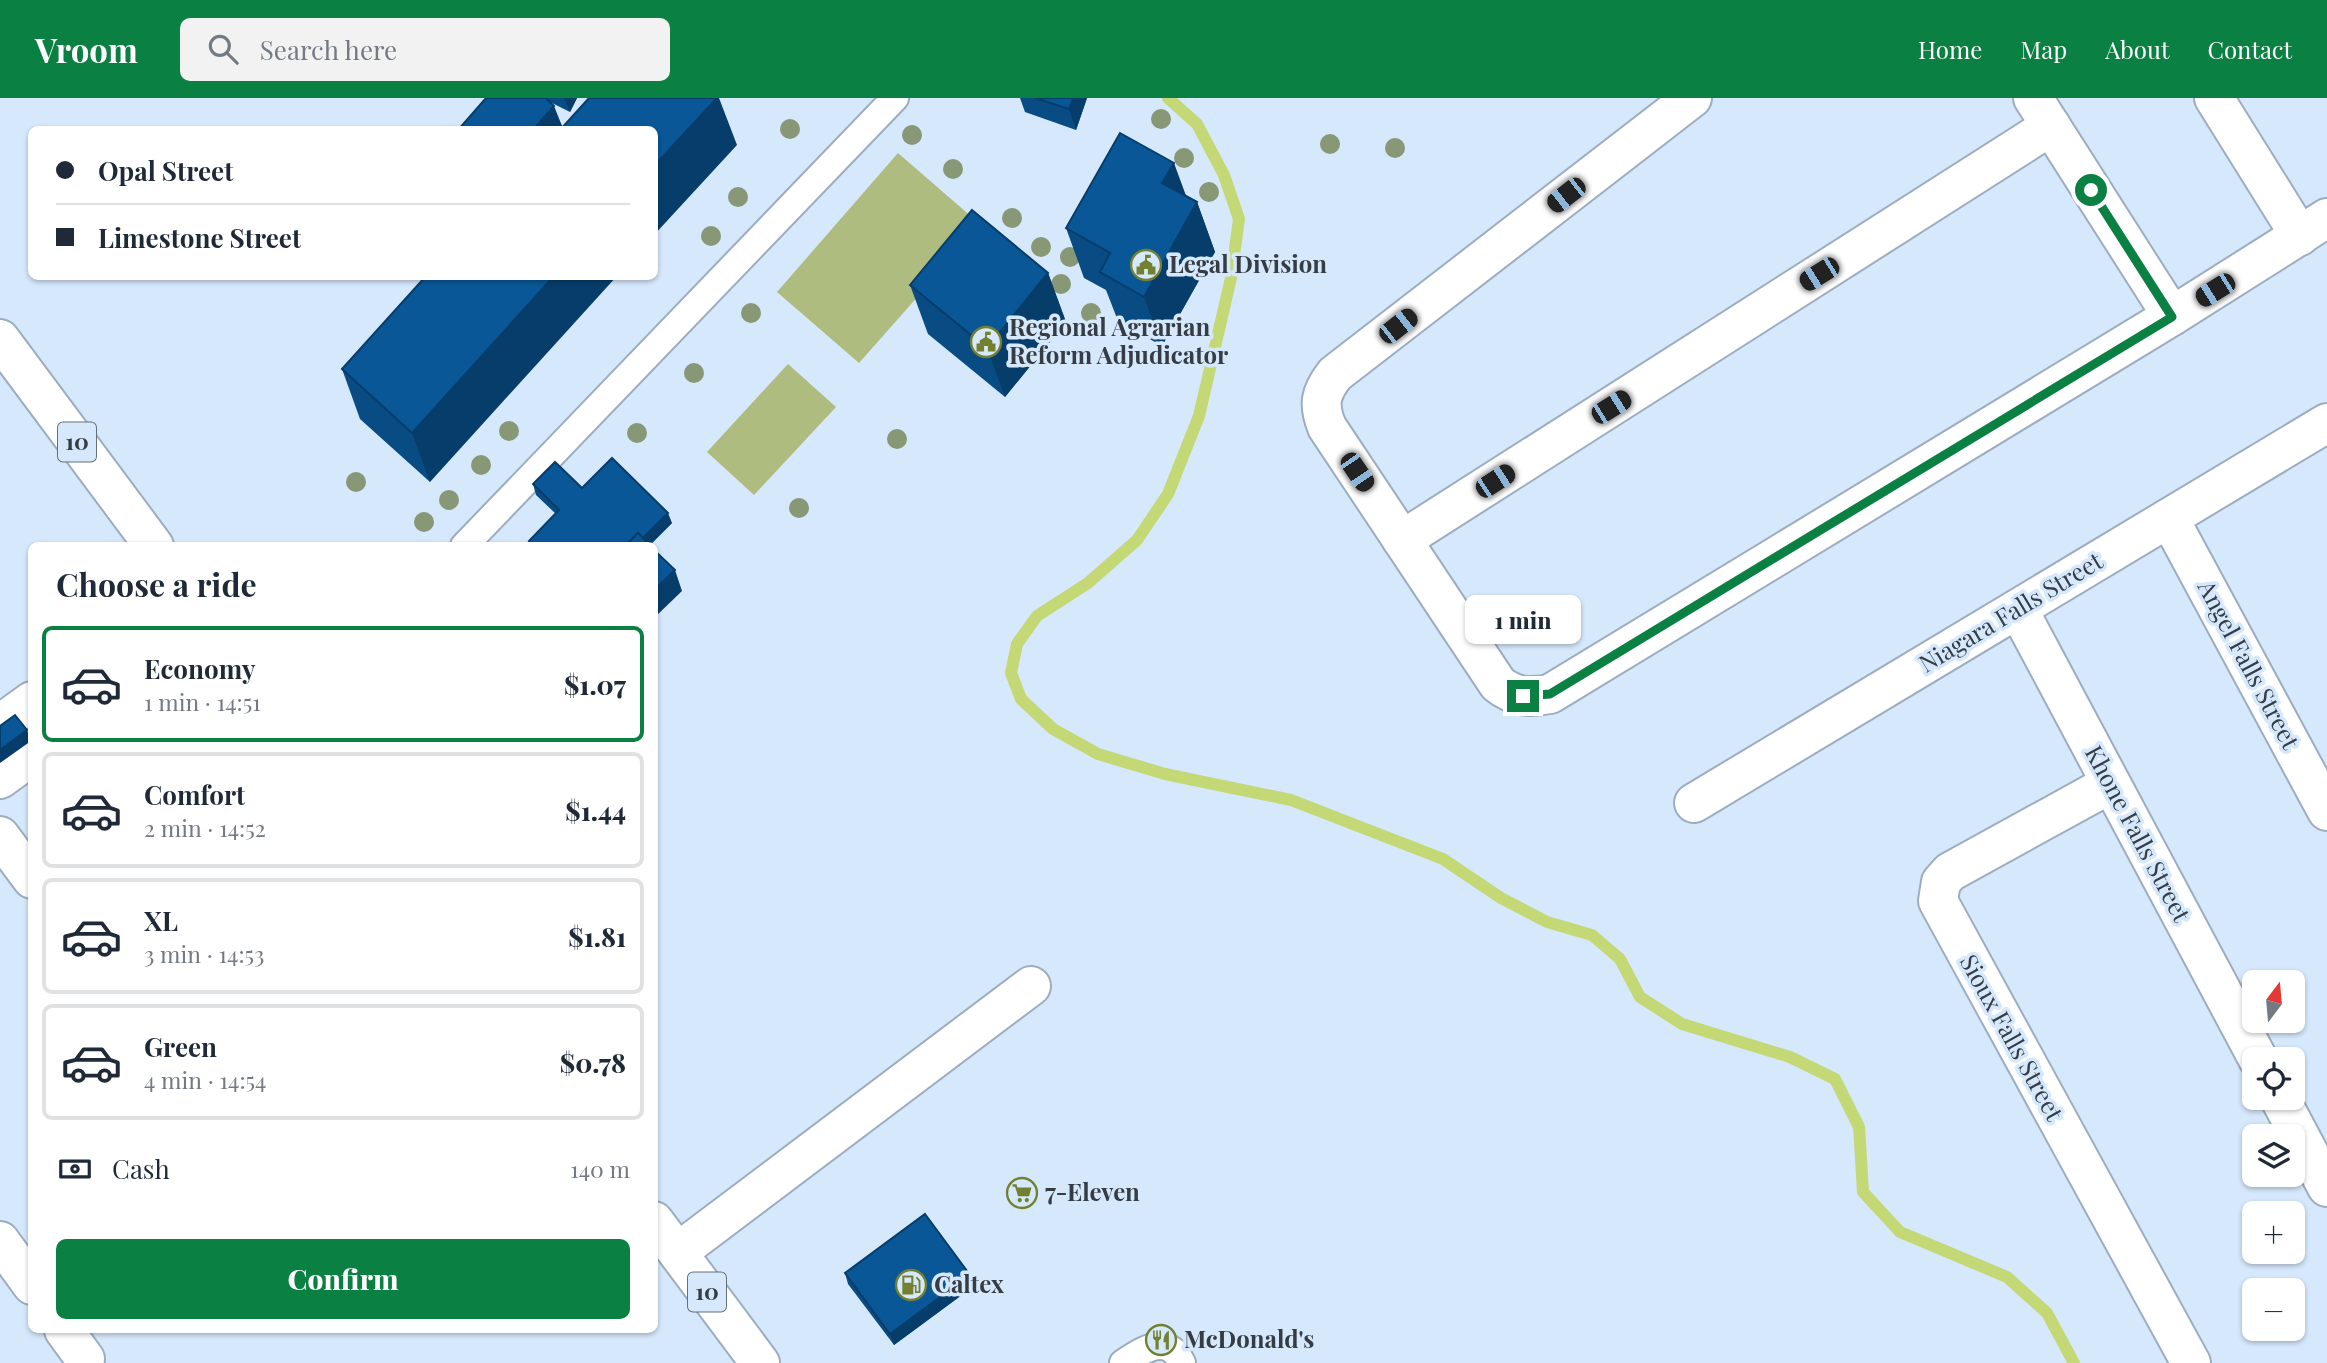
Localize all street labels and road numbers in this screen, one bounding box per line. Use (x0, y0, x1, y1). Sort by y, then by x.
road number: 10 (58, 422, 96, 462)
street label: Niagara Falls Street (1912, 544, 2108, 679)
street label: Angel Falls Street (2191, 573, 2308, 754)
street label: Khone Falls Street (2079, 739, 2199, 927)
street label: Sioux Falls Street (1954, 948, 2072, 1126)
road number: 10 (688, 1273, 726, 1312)

